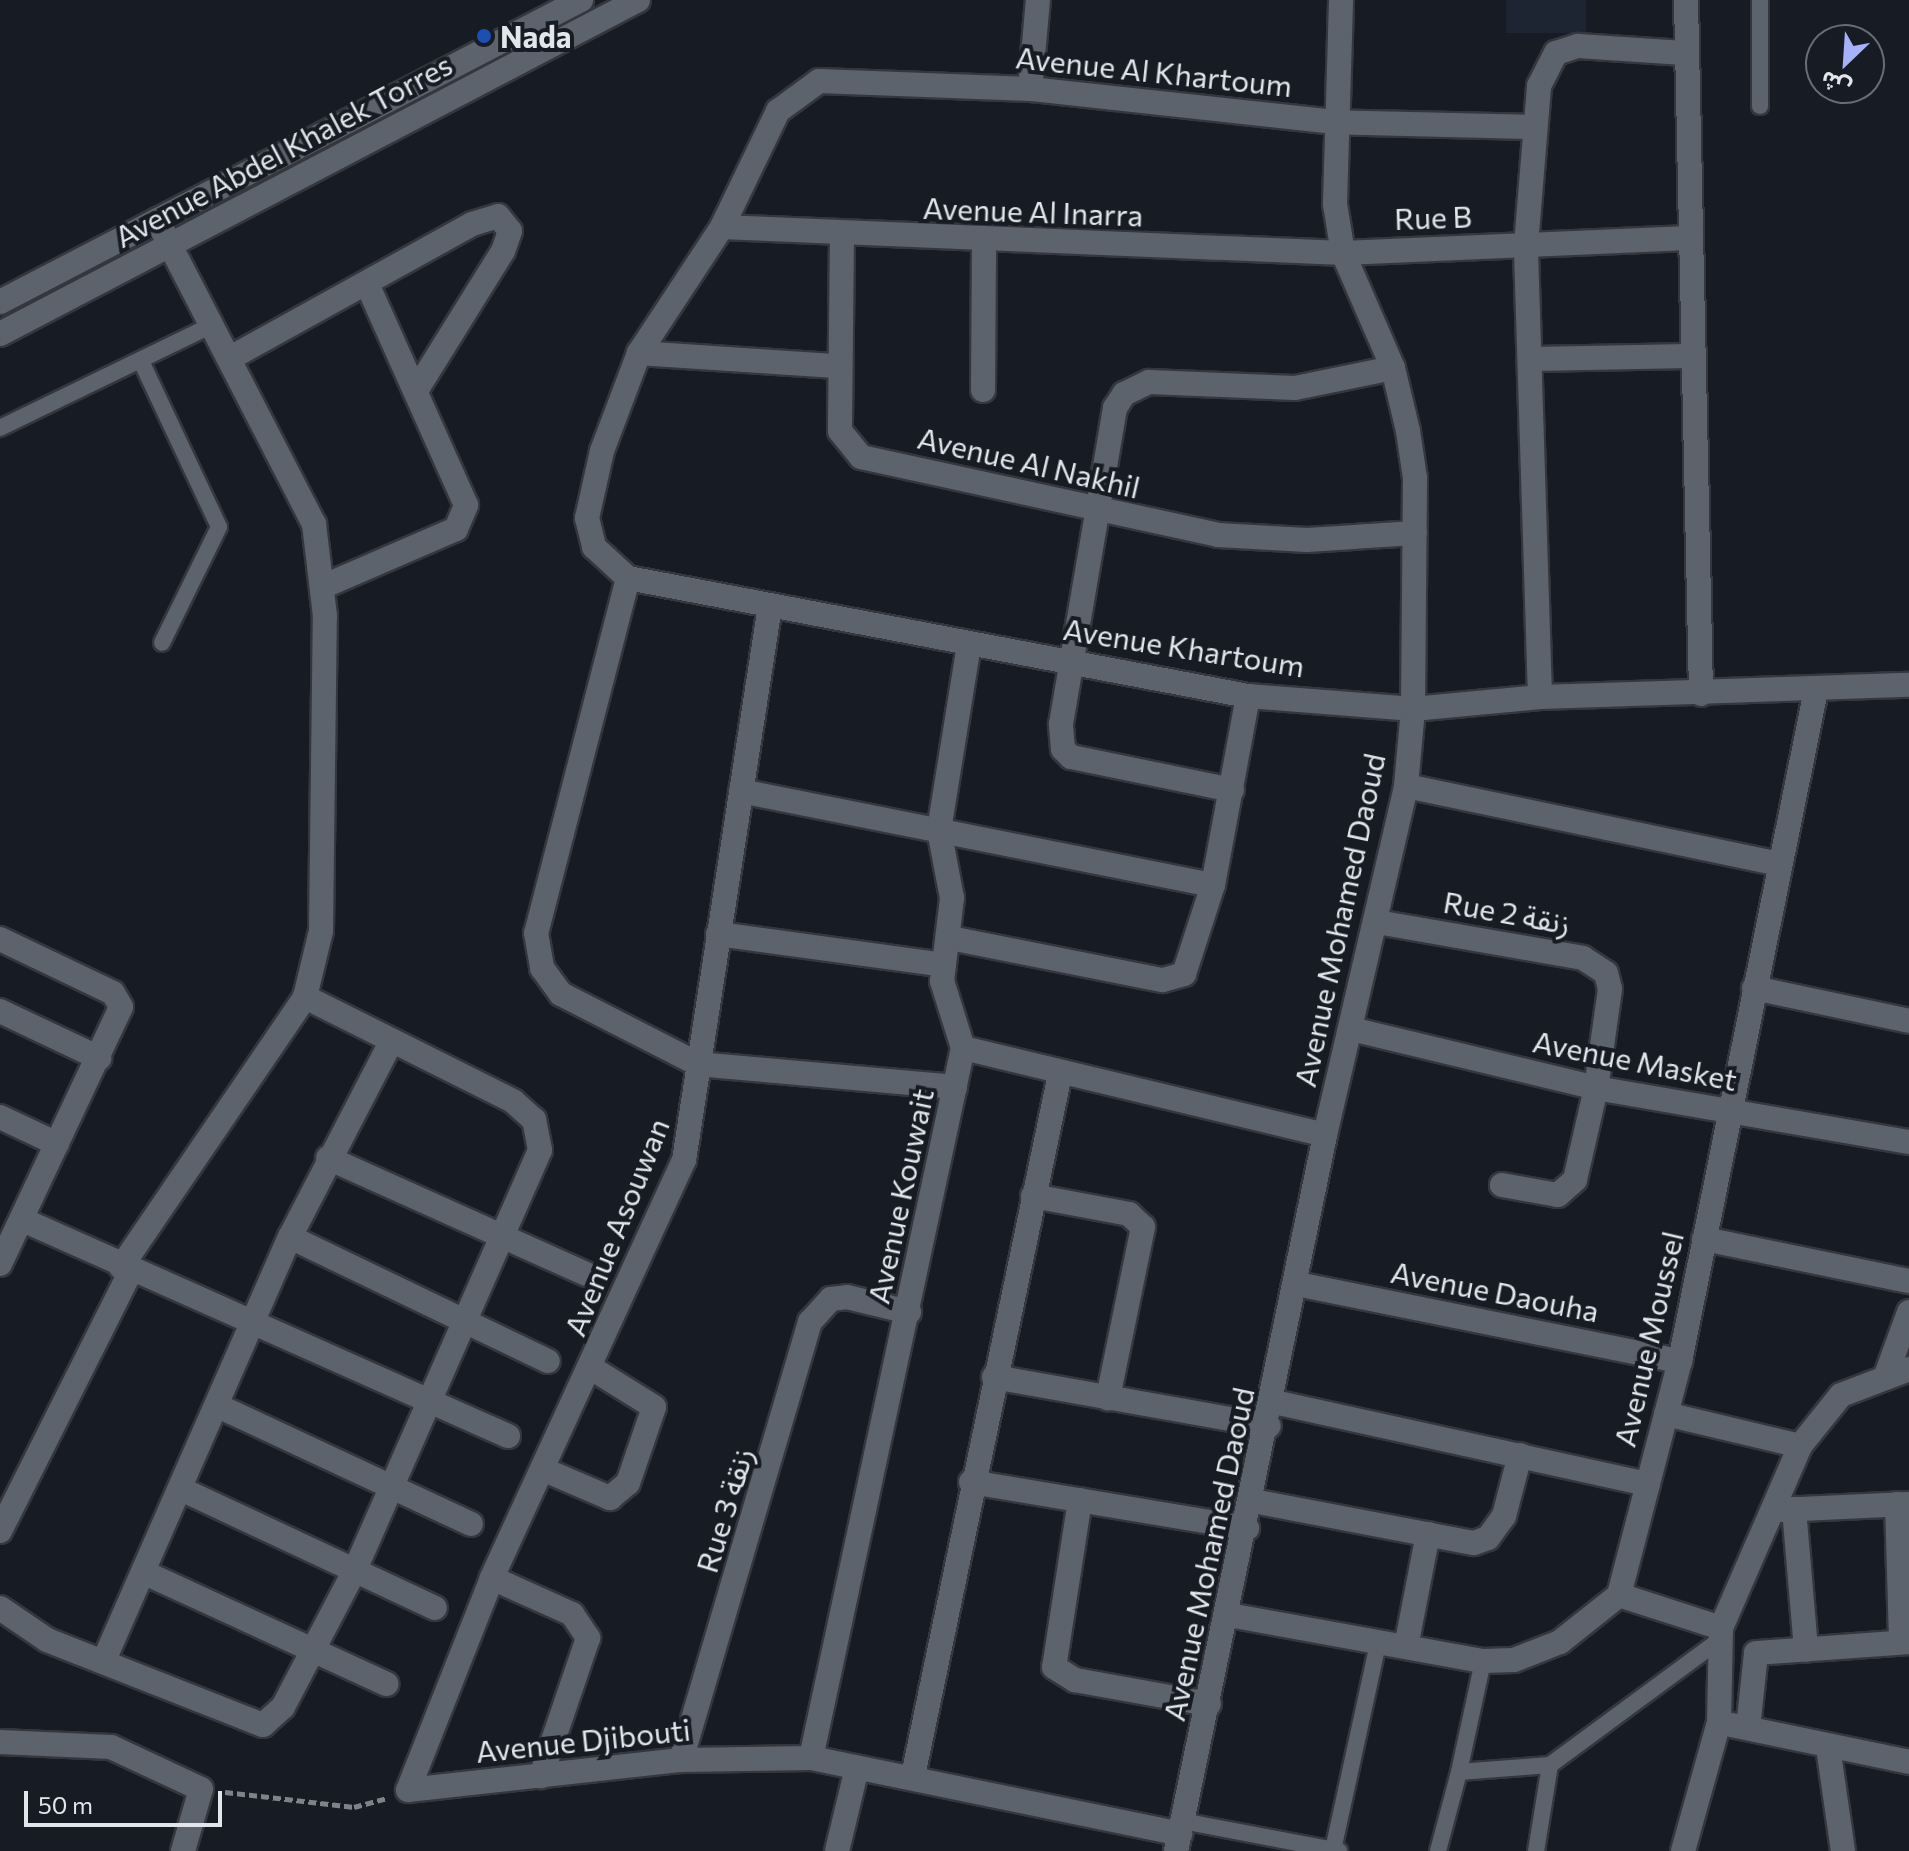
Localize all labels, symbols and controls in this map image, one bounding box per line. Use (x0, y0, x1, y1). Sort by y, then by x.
place label: Nada (500, 18, 572, 54)
north arrow (1805, 24, 1885, 104)
marker: Nada (475, 27, 493, 45)
street label: Avenue Al Khartoum (1014, 39, 1294, 103)
street label: Avenue Abdel Khalek Torres (108, 46, 458, 254)
text: ش (1816, 66, 1855, 103)
street label: Avenue Al Inarra (922, 189, 1144, 233)
street label: Rue B (1394, 198, 1472, 236)
street label: Avenue Al Nakhil (914, 419, 1144, 505)
street label: Avenue Khartoum (1061, 610, 1307, 684)
street label: Avenue Mohamed Daoud (1286, 750, 1392, 1090)
street label: Rue 2 زنقة (1441, 883, 1573, 941)
street label: Avenue Masket (1530, 1023, 1740, 1097)
street label: Avenue Kouwait (860, 1085, 940, 1307)
street label: Avenue Asouwan (556, 1113, 676, 1341)
street label: Avenue Moussel (1606, 1228, 1690, 1450)
street label: Avenue Daouha (1388, 1253, 1602, 1329)
street label: Avenue Mohamed Daoud (1155, 1384, 1261, 1724)
street label: Rue 3 زنقة (688, 1443, 760, 1577)
street label: Avenue Djibouti (474, 1711, 692, 1769)
scale bar (28, 1775, 226, 1825)
text: 50 m (38, 1790, 93, 1819)

